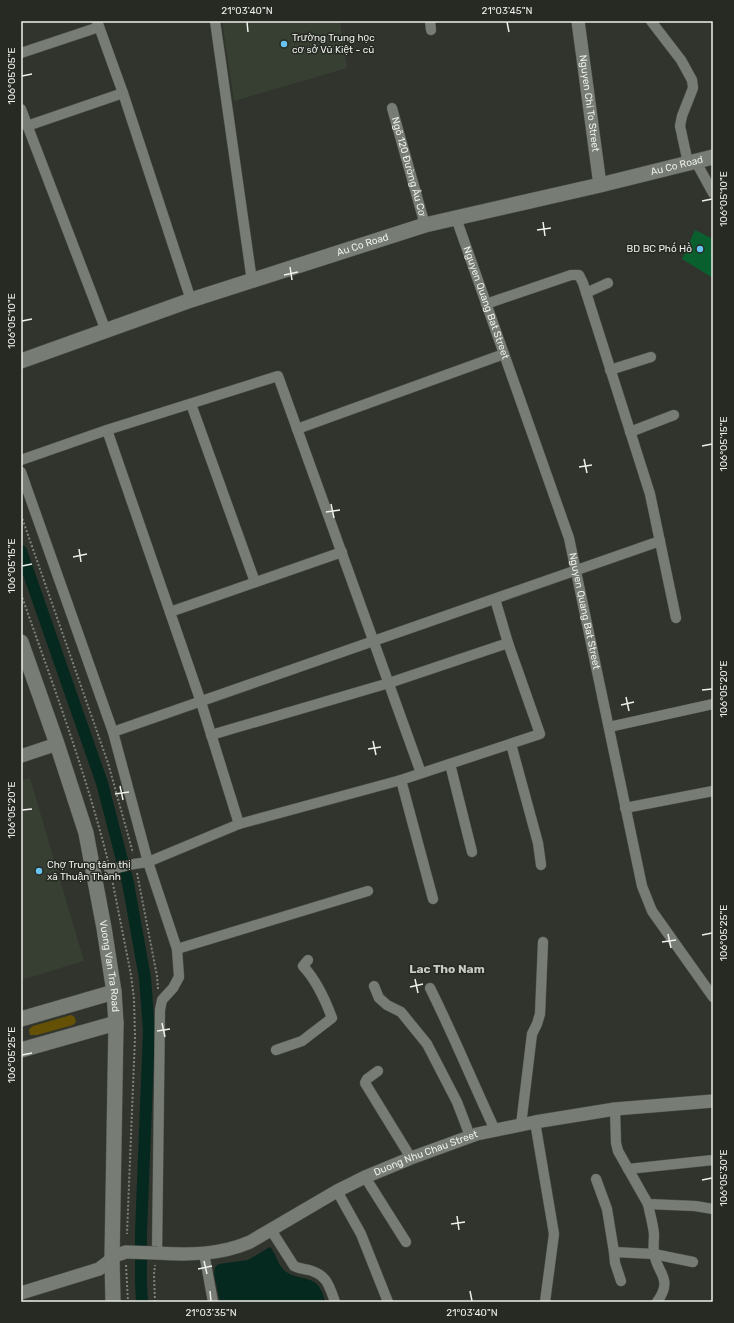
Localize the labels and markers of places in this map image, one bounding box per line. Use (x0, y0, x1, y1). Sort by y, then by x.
place label: Trường Trung học cơ sở Vũ Kiệt - cũ (292, 32, 375, 56)
marker: Trường Trung học cơ sở Vũ Kiệt - cũ (279, 39, 289, 49)
place label: BD BC Phố Hồ (627, 242, 692, 255)
marker: BD BC Phố Hồ (695, 244, 705, 254)
place label: Chợ Trung tâm thị xã Thuận Thành (47, 859, 130, 883)
marker: Chợ Trung tâm thị xã Thuận Thành (34, 866, 44, 876)

